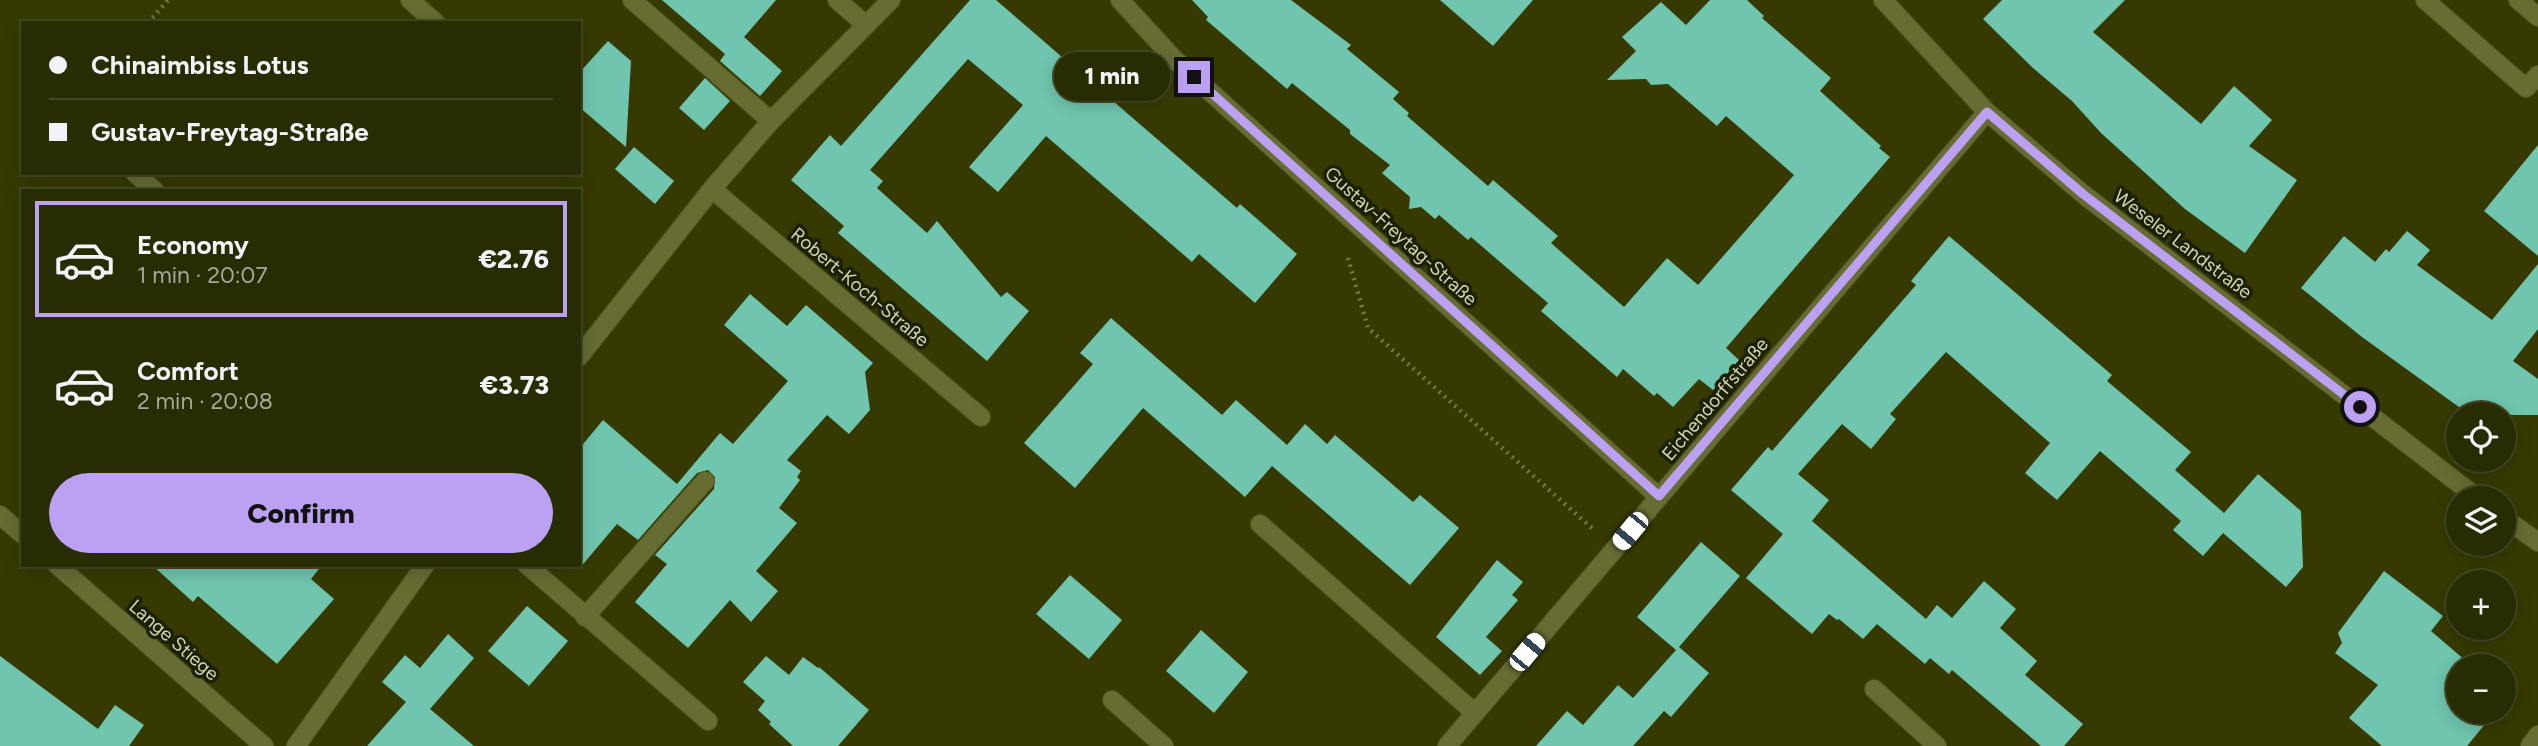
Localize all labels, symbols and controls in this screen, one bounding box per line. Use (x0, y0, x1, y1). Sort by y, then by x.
text: Chinaimbiss Lotus (91, 49, 309, 81)
callout: 1 min (1054, 52, 1170, 102)
route end (1178, 61, 1210, 93)
text: 1 min (1085, 62, 1139, 90)
text: Gustav-Freytag-Straße (91, 116, 369, 148)
street label: Gustav-Freytag-Straße (1320, 162, 1482, 310)
street label: Weseler Landstraße (2109, 184, 2257, 304)
street label: Robert-Koch-Straße (786, 223, 934, 351)
icon: car (53, 228, 116, 291)
text: Economy (137, 229, 249, 261)
text: €2.76 (478, 243, 549, 275)
text: 1 min · 20:07 (137, 261, 268, 289)
street label: Eichendorffstraße (1657, 333, 1773, 465)
icon: car (53, 354, 116, 417)
text: Comfort (137, 355, 239, 387)
text: €3.73 (480, 369, 549, 401)
text: 2 min · 20:08 (137, 387, 273, 415)
route start (2344, 391, 2376, 423)
map controls (2446, 402, 2516, 724)
button: locate (2446, 402, 2516, 472)
button: Confirm (49, 473, 553, 553)
button: layers (2446, 486, 2516, 556)
car (1609, 508, 1652, 554)
button: + (2446, 570, 2516, 640)
street label: Lange Stiege (124, 595, 224, 685)
car (1506, 629, 1549, 675)
button: − (2446, 654, 2516, 724)

